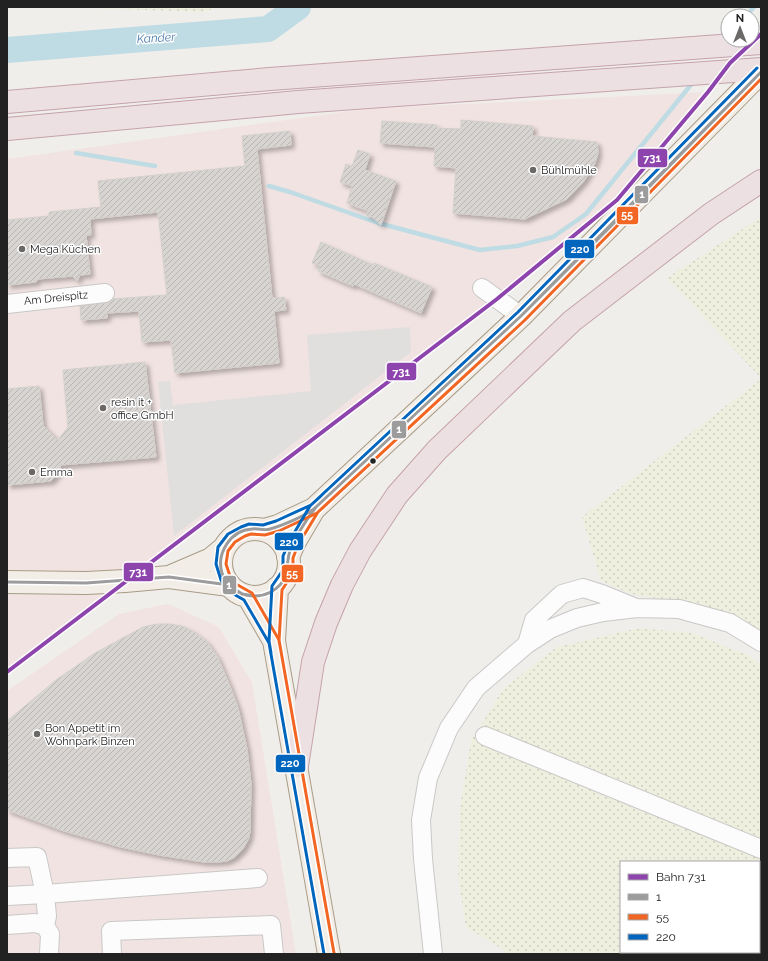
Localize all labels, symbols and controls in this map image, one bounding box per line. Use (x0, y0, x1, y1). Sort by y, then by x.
north arrow (720, 8, 760, 48)
text: N (736, 12, 744, 25)
water label: Kander (136, 30, 177, 46)
line badge: 731 (637, 148, 668, 168)
text: 731 (643, 152, 661, 165)
place label: Bühlmühle (541, 164, 597, 177)
marker: Bühlmühle (528, 165, 538, 175)
line badge: 1 (634, 185, 649, 204)
text: 1 (639, 188, 645, 201)
line badge: 55 (616, 206, 639, 225)
text: 55 (621, 209, 633, 222)
line badge: 220 (564, 239, 595, 259)
place label: Mega Küchen (30, 243, 100, 256)
text: 220 (570, 243, 590, 256)
marker: Mega Küchen (17, 244, 27, 254)
street label: Am Dreispitz (23, 288, 89, 308)
line badge: 731 (386, 362, 417, 381)
text: 731 (392, 366, 410, 379)
place label: resin it + office GmbH (111, 396, 174, 422)
marker: resin it + office GmbH (98, 403, 108, 413)
line badge: 1 (391, 420, 407, 439)
text: 1 (396, 423, 402, 436)
unlabelled marker (368, 456, 378, 466)
place label: Emma (40, 466, 73, 479)
marker: Emma (27, 467, 37, 477)
line badge: 220 (274, 532, 304, 551)
text: 220 (279, 536, 299, 549)
line badge: 731 (123, 562, 154, 582)
line badge: 55 (281, 564, 304, 583)
text: 731 (129, 566, 147, 579)
text: 55 (286, 568, 298, 581)
line badge: 1 (222, 575, 237, 595)
text: 1 (226, 579, 232, 592)
place label: Bon Appetit im Wohnpark Binzen (45, 722, 135, 748)
marker: Bon Appetit im Wohnpark Binzen (32, 729, 42, 739)
line badge: 220 (275, 754, 306, 773)
text: 220 (280, 757, 300, 770)
legend (620, 861, 760, 953)
text: Bahn 731 (656, 870, 706, 884)
text: 1 (656, 890, 661, 904)
text: 55 (656, 910, 670, 924)
text: 220 (656, 930, 676, 944)

